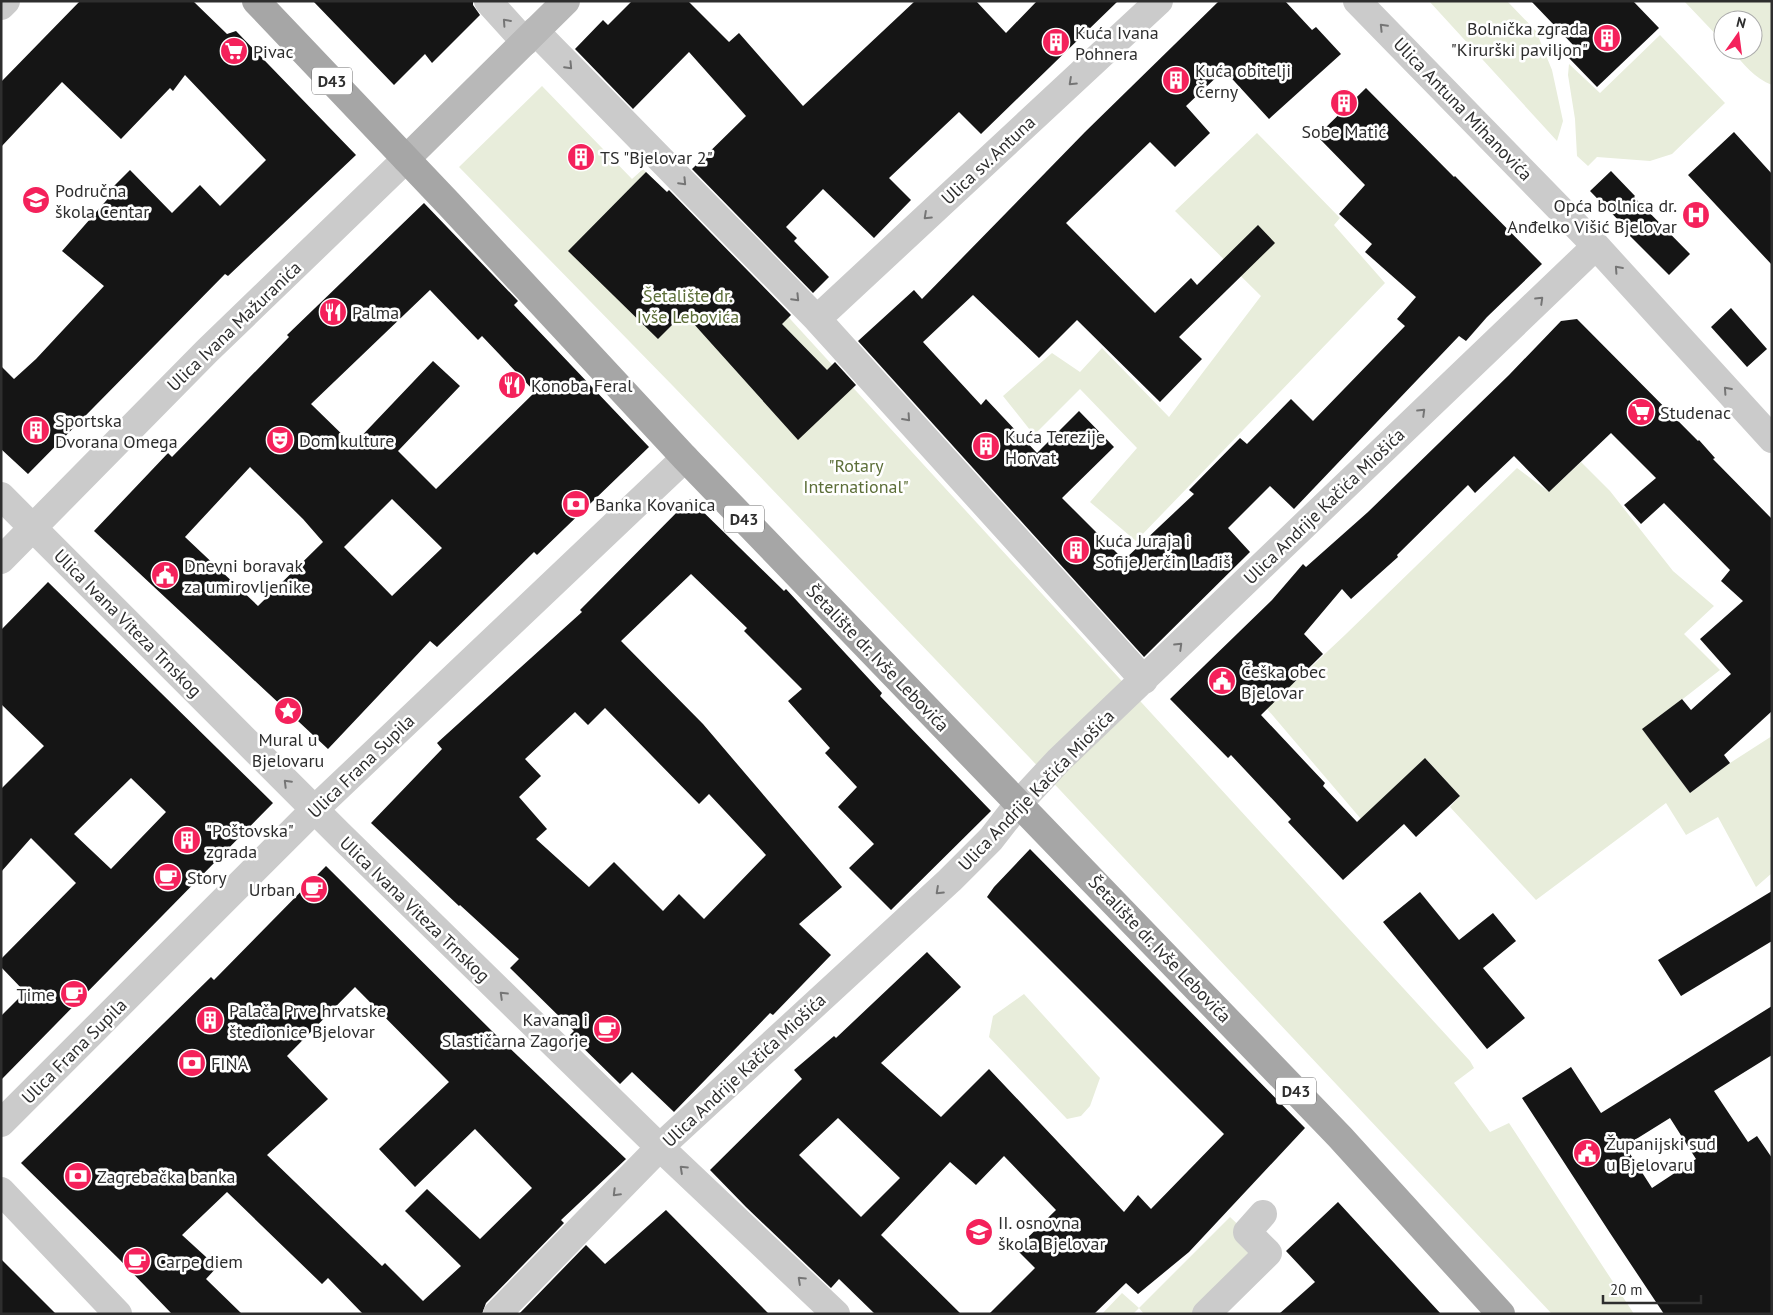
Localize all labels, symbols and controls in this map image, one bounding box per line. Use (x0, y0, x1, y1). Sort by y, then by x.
north arrow (1713, 10, 1763, 60)
text: N (1735, 13, 1748, 32)
place label: Bolnička zgrada "Kirurški paviljon" (1451, 17, 1588, 61)
one-way arrow (503, 18, 512, 27)
place label: Kuća Ivana Pohnera (1075, 21, 1159, 65)
building icon: Bolnička zgrada "Kirurški paviljon" (1592, 23, 1622, 53)
one-way arrow (1380, 24, 1389, 33)
building icon: Kuća Ivana Pohnera (1041, 27, 1071, 57)
street label: Ulica Antuna Mihanovića (1389, 32, 1537, 186)
supermarket icon: Pivac (219, 36, 249, 66)
place label: Pivac (253, 40, 294, 63)
place label: Kuća obitelji Černy (1195, 59, 1291, 103)
one-way arrow (563, 60, 572, 69)
building icon: Kuća obitelji Černy (1161, 65, 1191, 95)
road number: D43 (312, 68, 352, 94)
one-way arrow (1069, 76, 1078, 85)
building icon: Sobe Matić (1329, 88, 1359, 118)
street label: Ulica sv. Antuna (936, 111, 1040, 209)
place label: Sobe Matić (1301, 120, 1387, 143)
building icon: TS "Bjelovar 2" (566, 142, 596, 172)
place label: TS "Bjelovar 2" (600, 146, 713, 169)
one-way arrow (677, 177, 686, 186)
place label: Područna škola Centar (55, 179, 149, 223)
school or university icon: Područna škola Centar (21, 185, 51, 215)
place label: Opća bolnica dr. Anđelko Višić Bjelovar (1507, 194, 1677, 238)
hospital icon: Opća bolnica dr. Anđelko Višić Bjelovar (1681, 200, 1711, 230)
one-way arrow (924, 210, 933, 219)
street label: Ulica Ivana Mažuranića (162, 256, 306, 396)
one-way arrow (1615, 266, 1624, 275)
park label: Šetalište dr. Ivše Lebovića (637, 284, 739, 328)
one-way arrow (791, 293, 800, 302)
restaurant icon: Palma (318, 297, 348, 327)
one-way arrow (1534, 297, 1543, 306)
place label: Palma (352, 301, 399, 324)
restaurant icon: Konoba Feral (497, 370, 527, 400)
place label: Konoba Feral (531, 374, 633, 397)
one-way arrow (1724, 386, 1733, 395)
supermarket icon: Studenac (1626, 397, 1656, 427)
place label: Studenac (1660, 401, 1731, 424)
place label: Sportska Dvorana Omega (55, 409, 178, 453)
one-way arrow (1417, 409, 1426, 418)
one-way arrow (901, 412, 910, 421)
building icon: Sportska Dvorana Omega (21, 415, 51, 445)
street label: Ulica Andrije Kačića Miošića (1239, 423, 1409, 589)
theatre icon: Dom kulture (265, 425, 295, 455)
place label: Kuća Terezije Horvat (1005, 425, 1105, 469)
place label: Dom kulture (299, 429, 395, 452)
building icon: Kuća Terezije Horvat (971, 431, 1001, 461)
park label: "Rotary International" (803, 454, 909, 498)
bank icon: Banka Kovanica (561, 489, 591, 519)
place label: Banka Kovanica (595, 493, 716, 516)
road number: D43 (724, 506, 764, 532)
place label: Kuća Juraja i Sofije Jerčin Ladiš (1095, 529, 1231, 573)
building icon: Kuća Juraja i Sofije Jerčin Ladiš (1061, 535, 1091, 565)
street label: Ulica Ivana Viteza Trnskog (49, 544, 207, 702)
place label: Dnevni boravak za umirovljenike (184, 554, 311, 598)
public building icon: Dnevni boravak za umirovljenike (150, 560, 180, 590)
street label: Šetalište dr. Ivše Lebovića (802, 580, 954, 736)
one-way arrow (1173, 643, 1182, 652)
place label: Češka obec Bjelovar (1241, 660, 1326, 704)
public building icon: Češka obec Bjelovar (1207, 666, 1237, 696)
place icon: Mural u Bjelovaru (273, 696, 303, 726)
street label: Ulica Andrije Kačića Miošića (953, 705, 1119, 875)
street label: Ulica Frana Supila (303, 709, 419, 823)
place label: Mural u Bjelovaru (252, 728, 324, 772)
one-way arrow (284, 780, 293, 789)
place label: "Poštovska" zgrada (206, 819, 294, 863)
building icon: "Poštovska" zgrada (172, 825, 202, 855)
street label: Ulica Ivana Viteza Trnskog (335, 831, 495, 987)
cafe icon: Story (153, 862, 183, 892)
place label: Story (187, 866, 227, 889)
street label: Šetalište dr. Ivše Lebovića (1084, 871, 1236, 1027)
cafe icon: Urban (299, 874, 329, 904)
place label: Urban (249, 878, 295, 901)
one-way arrow (935, 885, 944, 894)
cafe icon: Time (59, 979, 89, 1009)
place label: Time (16, 983, 55, 1006)
street label: Ulica Andrije Kačića Miošića (657, 988, 831, 1152)
one-way arrow (500, 992, 509, 1001)
street label: Ulica Frana Supila (17, 994, 131, 1108)
place label: Palača Prve hrvatske štedionice Bjelovar (229, 999, 386, 1043)
building icon: Palača Prve hrvatske štedionice Bjelovar (195, 1005, 225, 1035)
place label: Kavana i Slastičarna Zagorje (442, 1008, 588, 1052)
cafe icon: Kavana i Slastičarna Zagorje (592, 1014, 622, 1044)
bank icon: FINA (177, 1048, 207, 1078)
place label: FINA (211, 1052, 249, 1075)
road number: D43 (1276, 1078, 1316, 1104)
place label: Županijski sud u Bjelovaru (1606, 1132, 1716, 1176)
public building icon: Županijski sud u Bjelovaru (1572, 1138, 1602, 1168)
bank icon: Zagrebačka banka (63, 1161, 93, 1191)
place label: Zagrebačka banka (97, 1165, 235, 1188)
one-way arrow (679, 1166, 688, 1175)
one-way arrow (613, 1187, 622, 1196)
place label: II. osnovna škola Bjelovar (998, 1211, 1106, 1255)
school or university icon: II. osnovna škola Bjelovar (964, 1217, 994, 1247)
cafe icon: Carpe diem (122, 1246, 152, 1276)
place label: Carpe diem (156, 1250, 243, 1273)
scale bar (1603, 1272, 1700, 1304)
one-way arrow (798, 1277, 807, 1286)
text: 20 m (1610, 1280, 1643, 1299)

